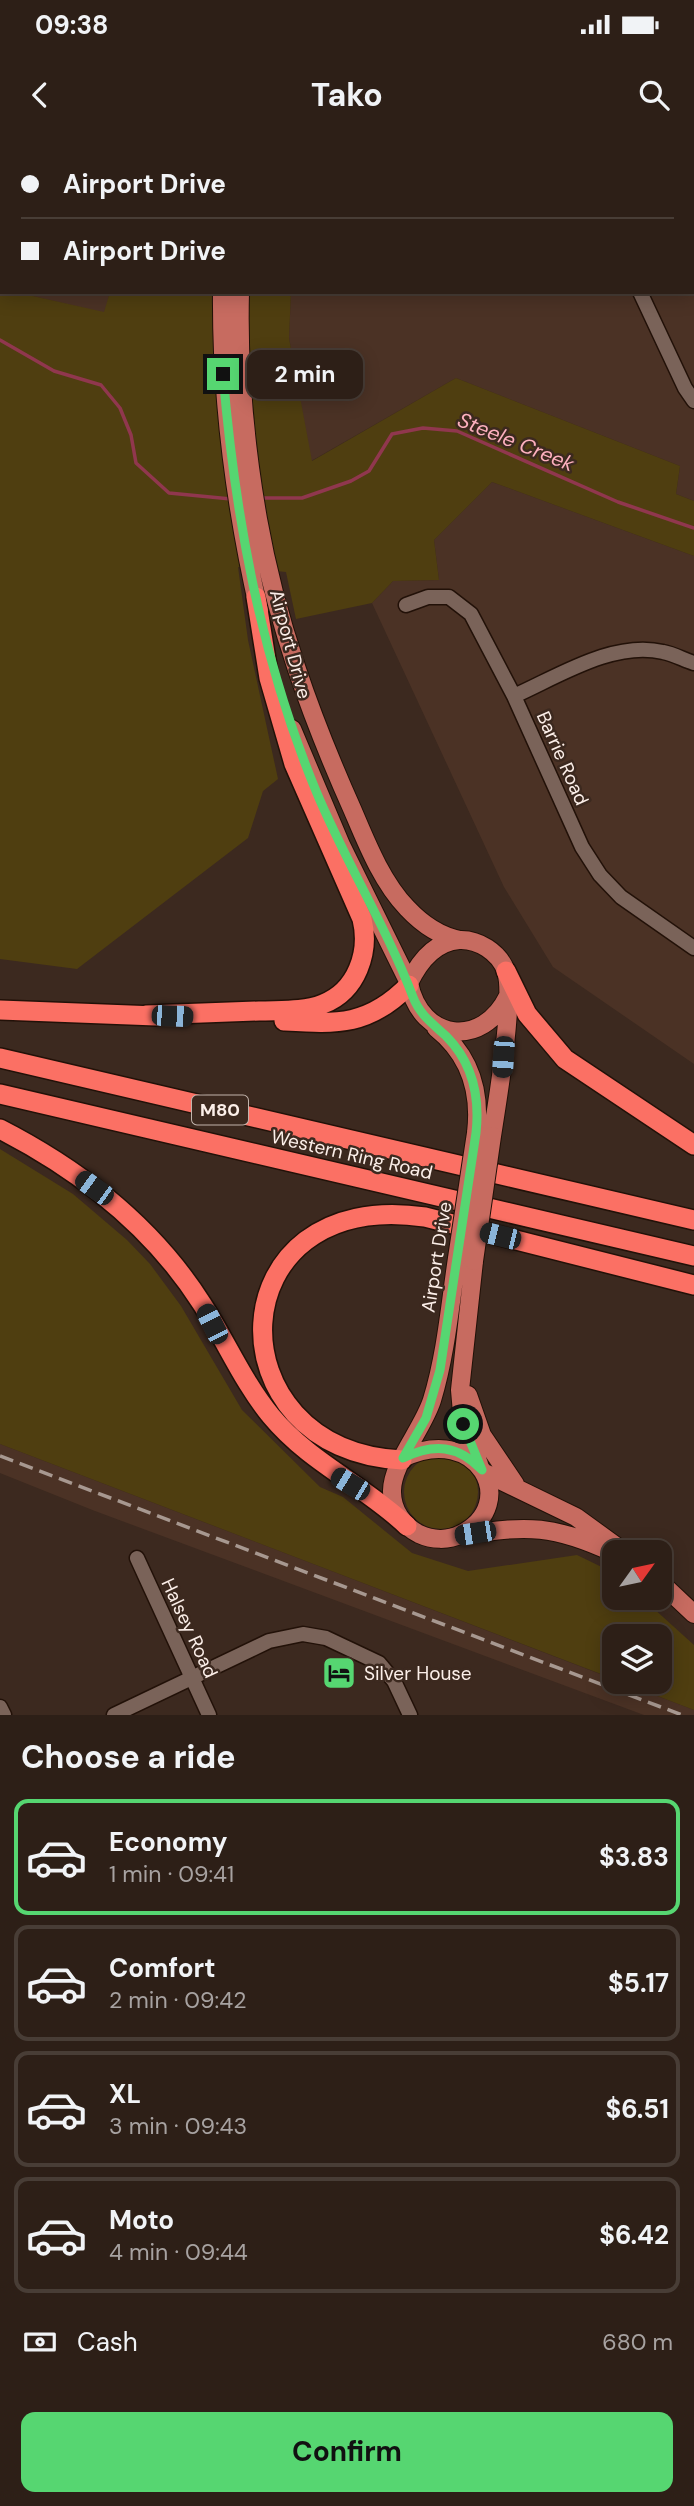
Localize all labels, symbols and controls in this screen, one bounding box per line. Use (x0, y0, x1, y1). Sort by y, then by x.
text: 09:38 (35, 8, 109, 42)
text: Tako (311, 74, 383, 116)
icon: back (21, 76, 59, 114)
icon: search (635, 76, 673, 114)
text: Airport Drive (63, 167, 226, 201)
text: Airport Drive (63, 234, 226, 268)
callout: 2 min (248, 350, 363, 398)
route end (207, 358, 239, 390)
text: 2 min (275, 359, 335, 389)
water label: Steele Creek (453, 406, 579, 478)
street label: Airport Drive (264, 587, 317, 701)
street label: Barrie Road (531, 707, 594, 809)
car (151, 1005, 194, 1027)
car (492, 1035, 515, 1079)
road number: M80 (192, 1096, 248, 1125)
street label: Western Ring Road (269, 1124, 435, 1185)
car (71, 1167, 118, 1209)
street label: Airport Drive (415, 1200, 458, 1314)
car (478, 1221, 523, 1251)
car (194, 1301, 231, 1347)
route start (447, 1408, 479, 1440)
car (327, 1464, 374, 1504)
car (453, 1519, 498, 1547)
north arrow (602, 1540, 672, 1610)
map controls (602, 1540, 672, 1694)
street label: Halsey Road (156, 1574, 224, 1682)
button: layers (602, 1624, 672, 1694)
hotel icon: Silver House (320, 1654, 358, 1692)
place label: Silver House (364, 1661, 472, 1686)
text: Choose a ride (21, 1736, 236, 1778)
text: Economy (109, 1825, 227, 1859)
icon: car (25, 1826, 88, 1889)
text: $3.83 (599, 1840, 669, 1874)
text: 1 min · 09:41 (109, 1859, 234, 1889)
text: Comfort (109, 1951, 215, 1985)
icon: car (25, 1952, 88, 2015)
text: $5.17 (608, 1966, 669, 2000)
text: 2 min · 09:42 (109, 1985, 246, 2015)
text: XL (109, 2077, 141, 2111)
icon: car (25, 2078, 88, 2141)
text: $6.51 (606, 2092, 669, 2126)
text: 3 min · 09:43 (109, 2111, 247, 2141)
text: Moto (109, 2203, 174, 2237)
icon: car (25, 2204, 88, 2267)
text: $6.42 (599, 2218, 669, 2252)
text: 4 min · 09:44 (109, 2237, 248, 2267)
icon: cash (21, 2323, 59, 2361)
text: Cash (77, 2325, 138, 2359)
text: 680 m (602, 2327, 673, 2357)
button: Confirm (21, 2412, 673, 2492)

